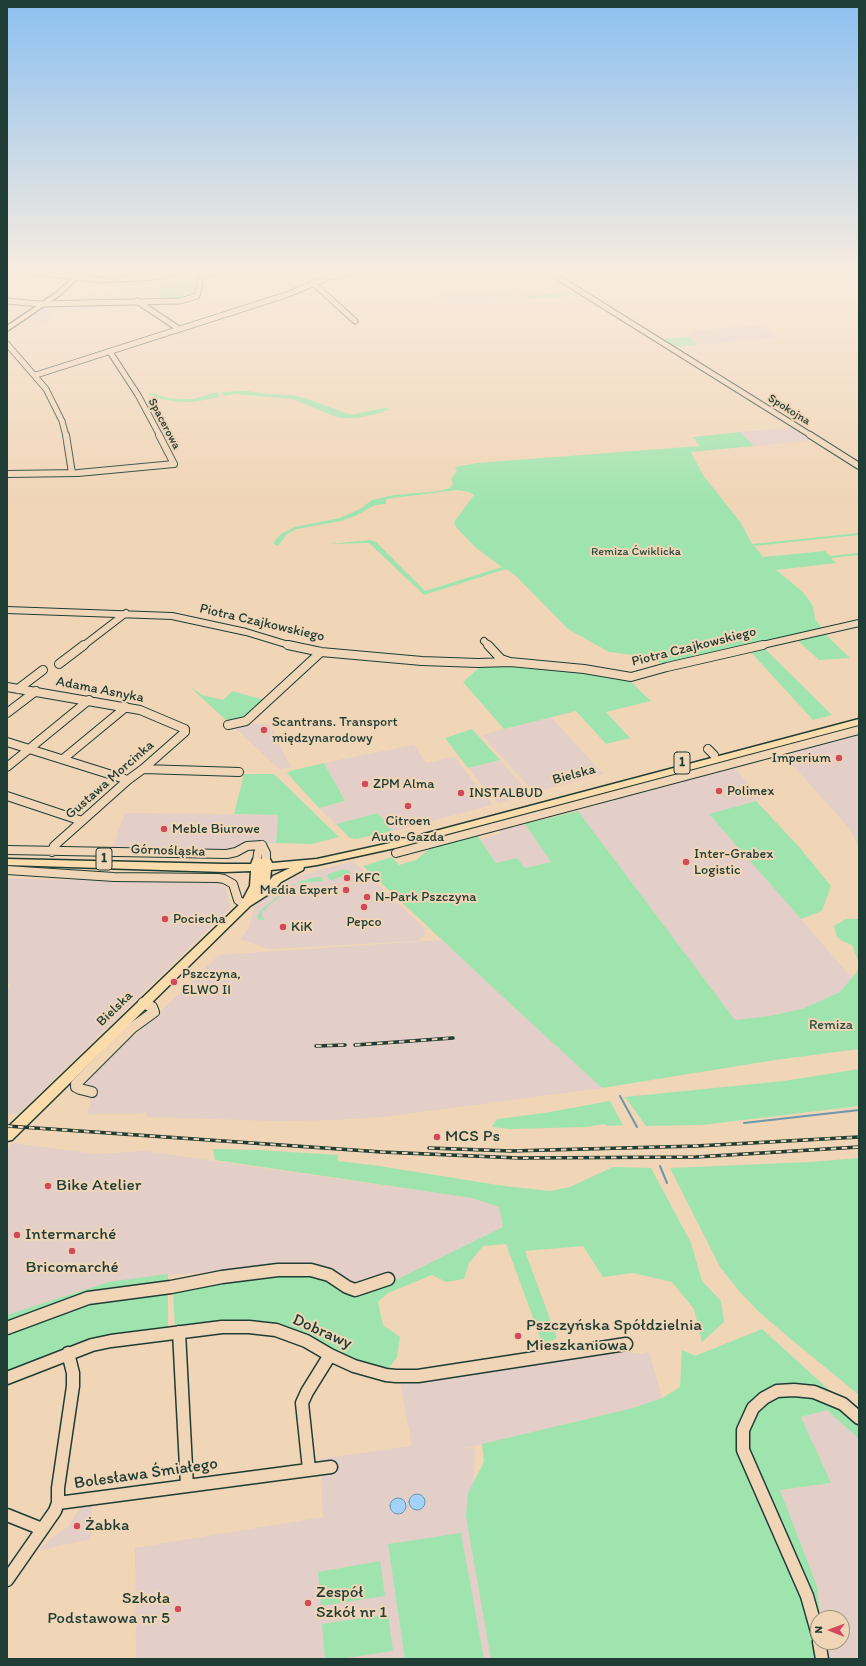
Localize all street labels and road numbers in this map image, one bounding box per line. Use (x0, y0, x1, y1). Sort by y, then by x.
street label: Spokojna (765, 391, 813, 429)
street label: Spacerowa (145, 396, 183, 452)
street label: Piotra Czajkowskiego (198, 600, 326, 646)
street label: Piotra Czajkowskiego (630, 623, 758, 671)
street label: Adama Asnyka (55, 673, 145, 707)
street label: Gustawa Morcinka (62, 737, 158, 823)
road number: 1 (674, 752, 690, 774)
street label: Bielska (551, 761, 597, 789)
street label: Górnośląska (130, 841, 206, 861)
road number: 1 (96, 848, 112, 870)
street label: Bielska (93, 988, 137, 1030)
street label: Dobrawy (289, 1310, 355, 1354)
street label: Bolesława Śmiałego (73, 1454, 219, 1494)

